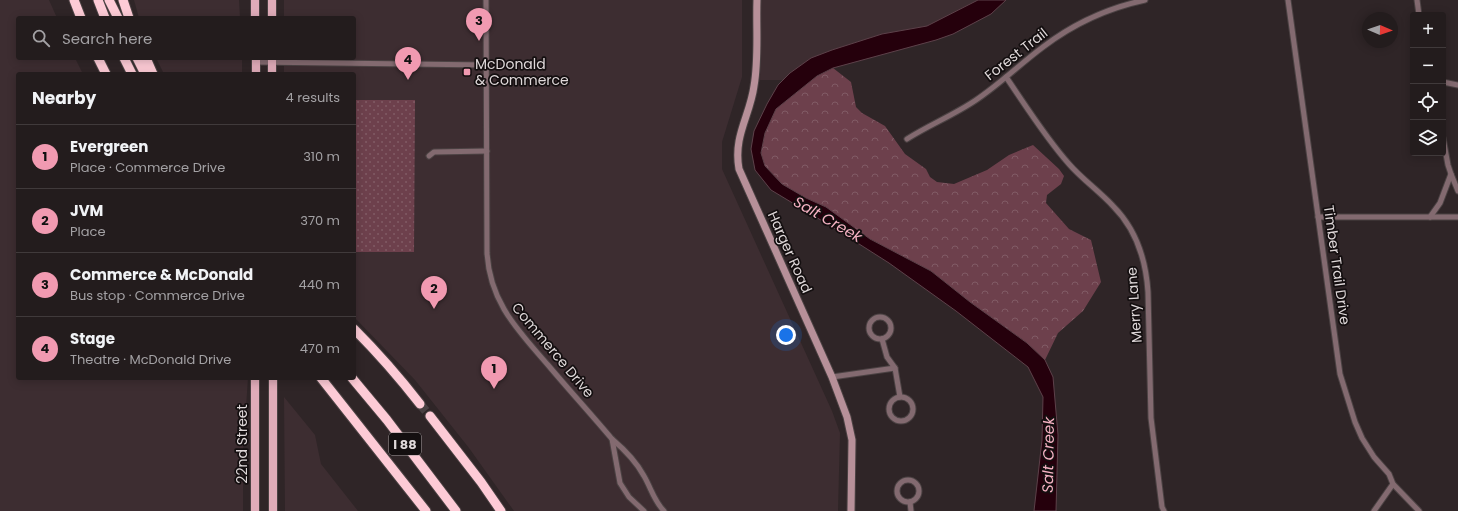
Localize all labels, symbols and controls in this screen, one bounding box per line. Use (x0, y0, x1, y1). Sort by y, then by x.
pin: 3 (466, 8, 492, 41)
north arrow (1362, 12, 1398, 48)
map controls (1410, 12, 1446, 156)
button: + (1410, 12, 1446, 48)
search box (16, 16, 356, 60)
street label: Forest Trail (980, 23, 1052, 85)
icon: search (30, 27, 52, 49)
text: Search here (62, 28, 152, 49)
pin: 4 (395, 47, 421, 80)
button: − (1410, 48, 1446, 84)
place label: McDonald & Commerce (475, 54, 569, 90)
marker: McDonald & Commerce (462, 67, 472, 77)
button: locate (1410, 84, 1446, 120)
text: Nearby (32, 86, 96, 110)
text: 4 results (286, 88, 340, 107)
button: layers (1410, 120, 1446, 156)
text: Evergreen (70, 136, 148, 157)
text: 1 (43, 147, 47, 166)
text: 310 m (303, 147, 340, 166)
text: Place · Commerce Drive (70, 158, 225, 177)
water label: Salt Creek (790, 191, 867, 248)
text: JVM (70, 200, 103, 221)
street label: Timber Trail Drive (1319, 204, 1355, 326)
street label: Harger Road (763, 208, 817, 296)
text: 2 (41, 211, 49, 230)
text: 370 m (300, 211, 340, 230)
text: Place (70, 222, 105, 241)
text: Commerce & McDonald (70, 264, 253, 285)
street label: Merry Lane (1121, 266, 1147, 344)
text: 3 (41, 275, 49, 294)
text: 440 m (299, 275, 340, 294)
pin: 2 (421, 276, 447, 309)
text: Bus stop · Commerce Drive (70, 286, 245, 305)
street label: Commerce Drive (507, 298, 599, 402)
your location (776, 325, 796, 345)
text: Stage (70, 328, 115, 349)
text: 4 (41, 339, 49, 358)
text: 470 m (300, 339, 340, 358)
text: Theatre · McDonald Drive (70, 350, 231, 369)
pin: 1 (481, 356, 507, 389)
street label: 22nd Street (232, 404, 252, 484)
water label: Salt Creek (1037, 416, 1059, 493)
road number: I 88 (389, 433, 421, 455)

